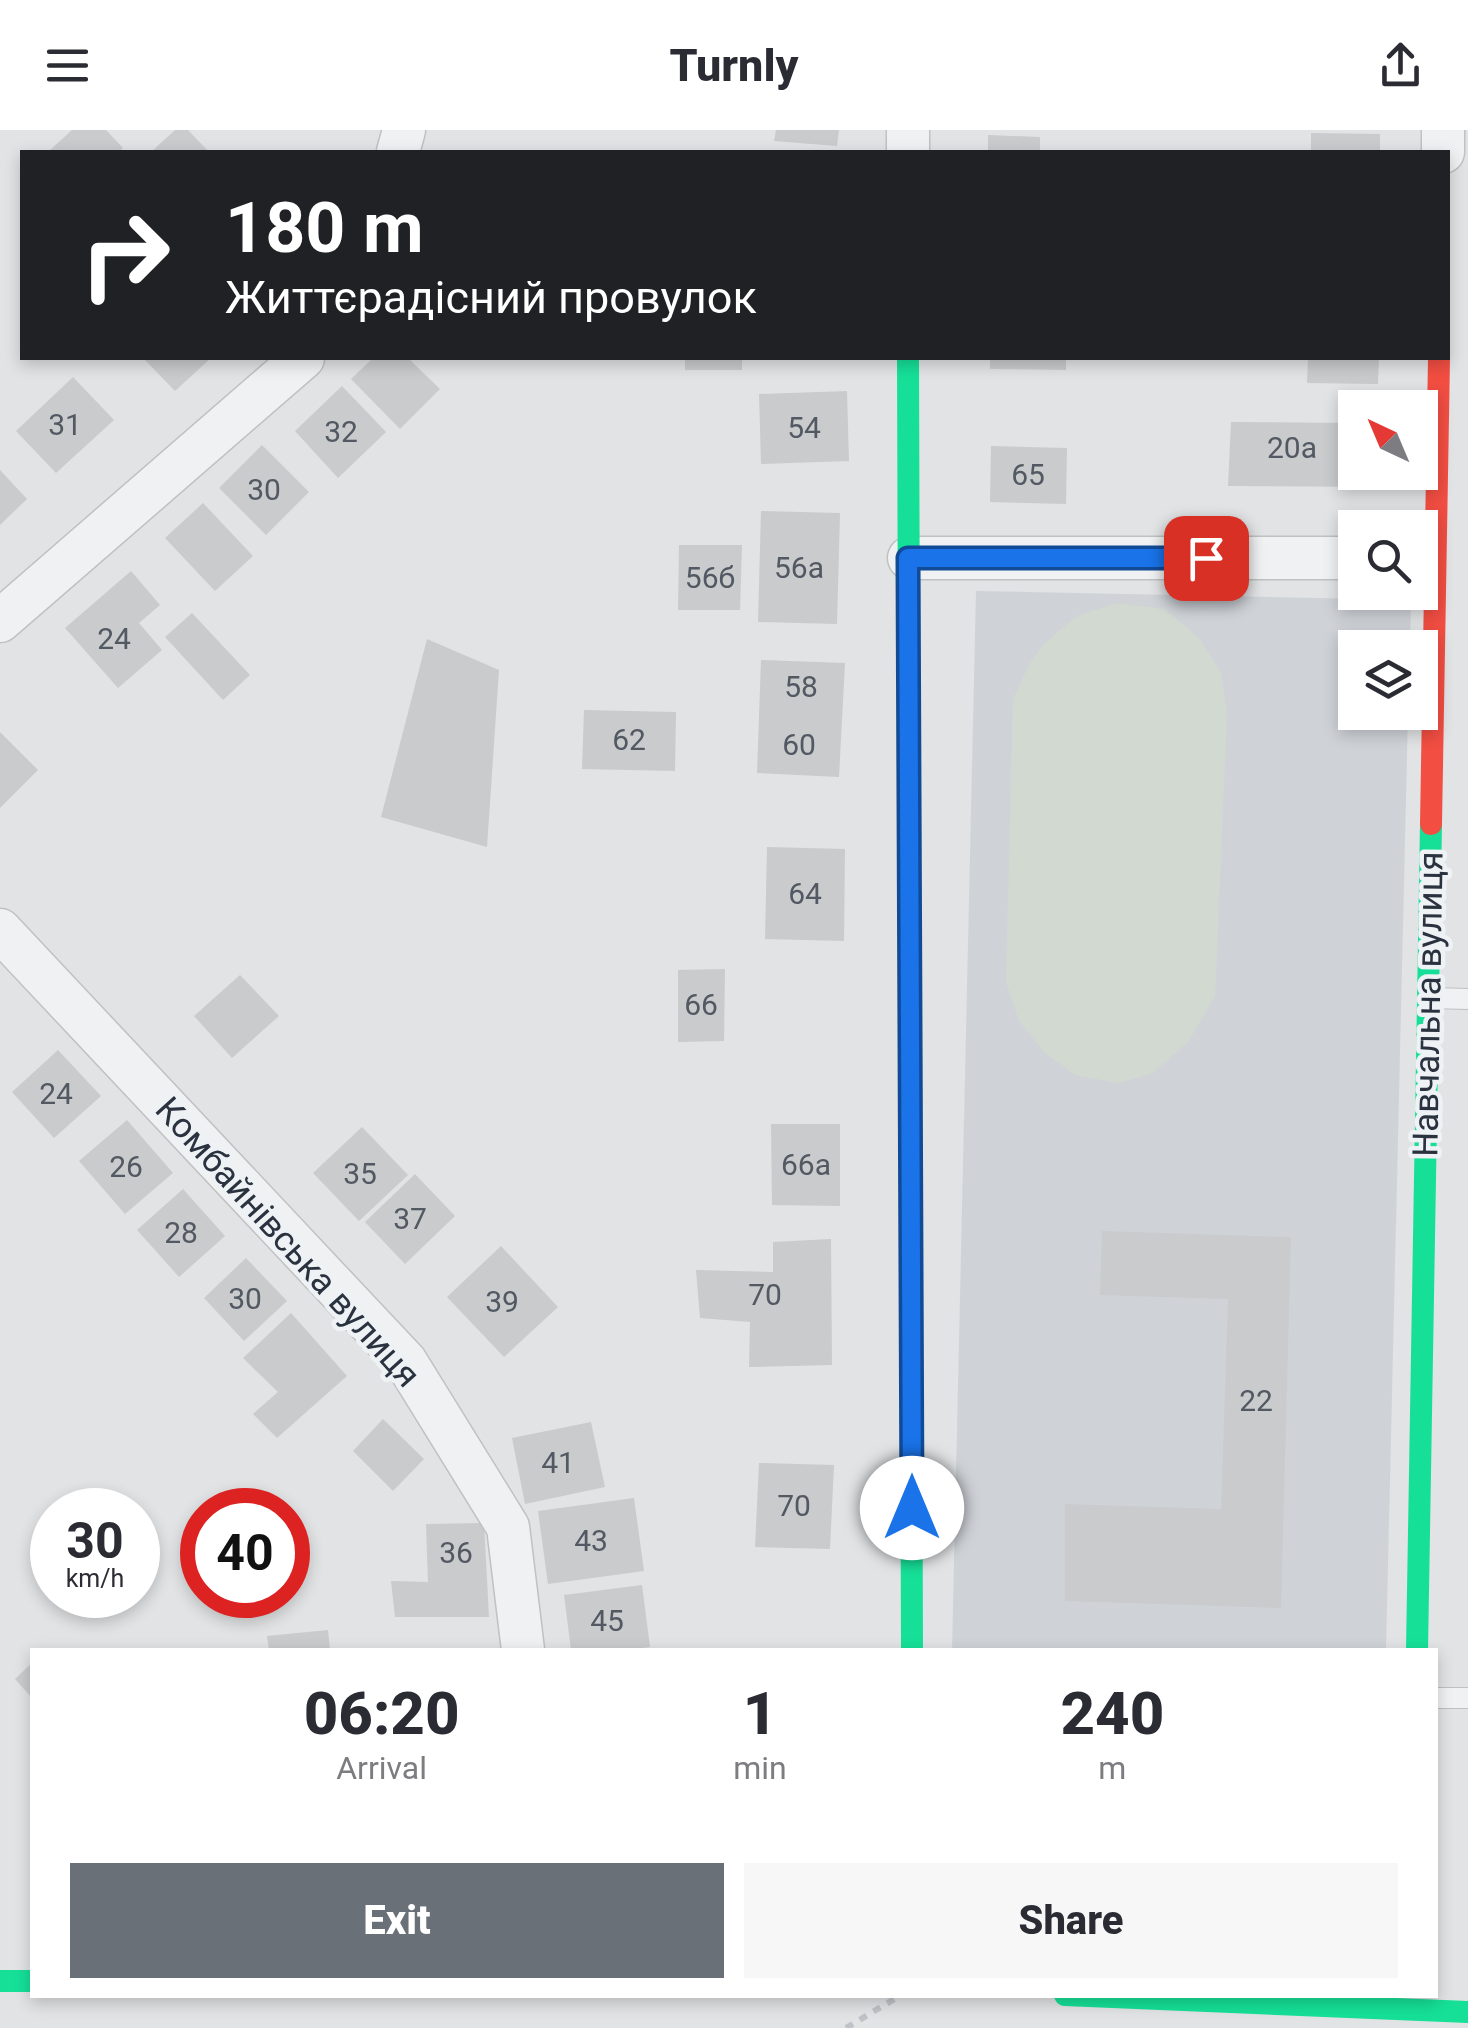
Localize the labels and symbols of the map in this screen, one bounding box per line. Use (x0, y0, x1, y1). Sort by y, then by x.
north arrow (1338, 390, 1438, 490)
house number: 31 (48, 407, 82, 442)
house number: 54 (787, 410, 821, 445)
house number: 32 (324, 414, 358, 449)
house number: 20а (1267, 430, 1317, 465)
house number: 65 (1011, 457, 1045, 492)
house number: 30 (247, 472, 281, 507)
pin (1164, 516, 1249, 601)
house number: 56а (774, 550, 824, 585)
house number: 56б (685, 560, 735, 595)
house number: 24 (97, 621, 131, 656)
house number: 58 (784, 669, 818, 704)
house number: 62 (612, 722, 646, 757)
house number: 60 (782, 727, 816, 762)
street label: Навчальна вулиця (1405, 851, 1452, 1157)
house number: 64 (788, 876, 822, 911)
house number: 66 (684, 987, 718, 1022)
house number: 24 (39, 1076, 73, 1111)
street label: Комбайнівська вулиця (147, 1089, 428, 1396)
house number: 66а (781, 1147, 831, 1182)
house number: 26 (109, 1149, 143, 1184)
house number: 35 (343, 1156, 377, 1191)
house number: 37 (393, 1201, 427, 1236)
house number: 28 (164, 1215, 198, 1250)
house number: 70 (748, 1277, 782, 1312)
house number: 30 (228, 1281, 262, 1316)
house number: 39 (485, 1284, 519, 1319)
house number: 22 (1239, 1383, 1273, 1418)
house number: 41 (541, 1445, 575, 1480)
position arrow (860, 1456, 964, 1560)
speed limit sign: 40 (180, 1488, 310, 1618)
house number: 70 (777, 1488, 811, 1523)
house number: 43 (574, 1523, 608, 1558)
house number: 36 (439, 1535, 473, 1570)
house number: 45 (590, 1603, 624, 1638)

